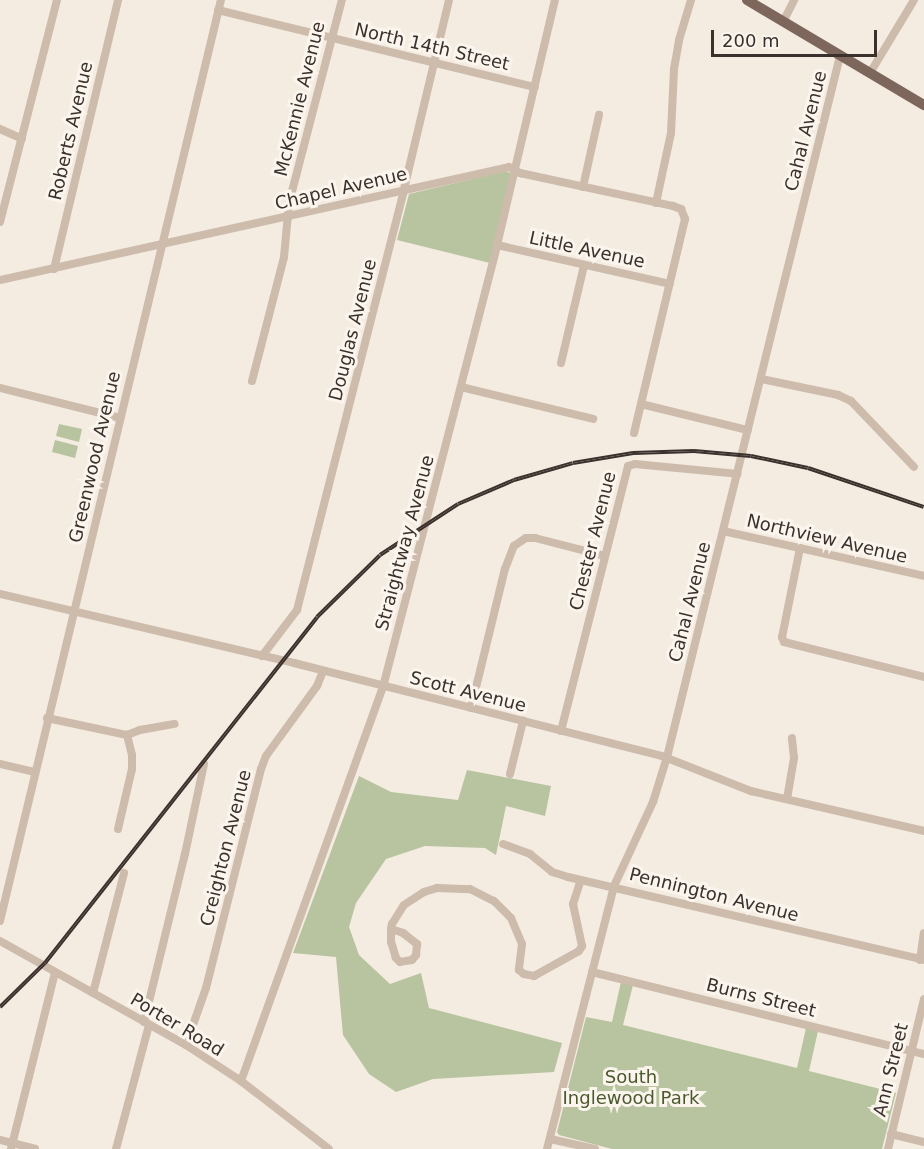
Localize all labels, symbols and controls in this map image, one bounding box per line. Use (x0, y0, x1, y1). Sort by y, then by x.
scale bar (714, 18, 880, 56)
street label: McKennie Avenue (270, 19, 330, 179)
street label: North 14th Street (353, 19, 511, 75)
text: 200 m (722, 30, 780, 51)
street label: Roberts Avenue (45, 60, 97, 202)
street label: Cahal Avenue (781, 68, 831, 194)
street label: Chapel Avenue (273, 163, 409, 215)
street label: Little Avenue (527, 227, 647, 273)
street label: Douglas Avenue (325, 257, 381, 403)
street label: Greenwood Avenue (65, 369, 125, 545)
street label: Straightway Avenue (371, 453, 439, 633)
street label: Chester Avenue (565, 469, 621, 613)
street label: Northview Avenue (744, 510, 910, 568)
street label: Cahal Avenue (665, 539, 715, 665)
street label: Scott Avenue (408, 667, 528, 717)
street label: Creighton Avenue (196, 767, 256, 929)
street label: Pennington Avenue (627, 863, 801, 927)
street label: Burns Street (704, 974, 818, 1022)
street label: Porter Road (126, 989, 228, 1061)
street label: Ann Street (869, 1021, 913, 1119)
park label: South Inglewood Park (562, 1067, 700, 1110)

